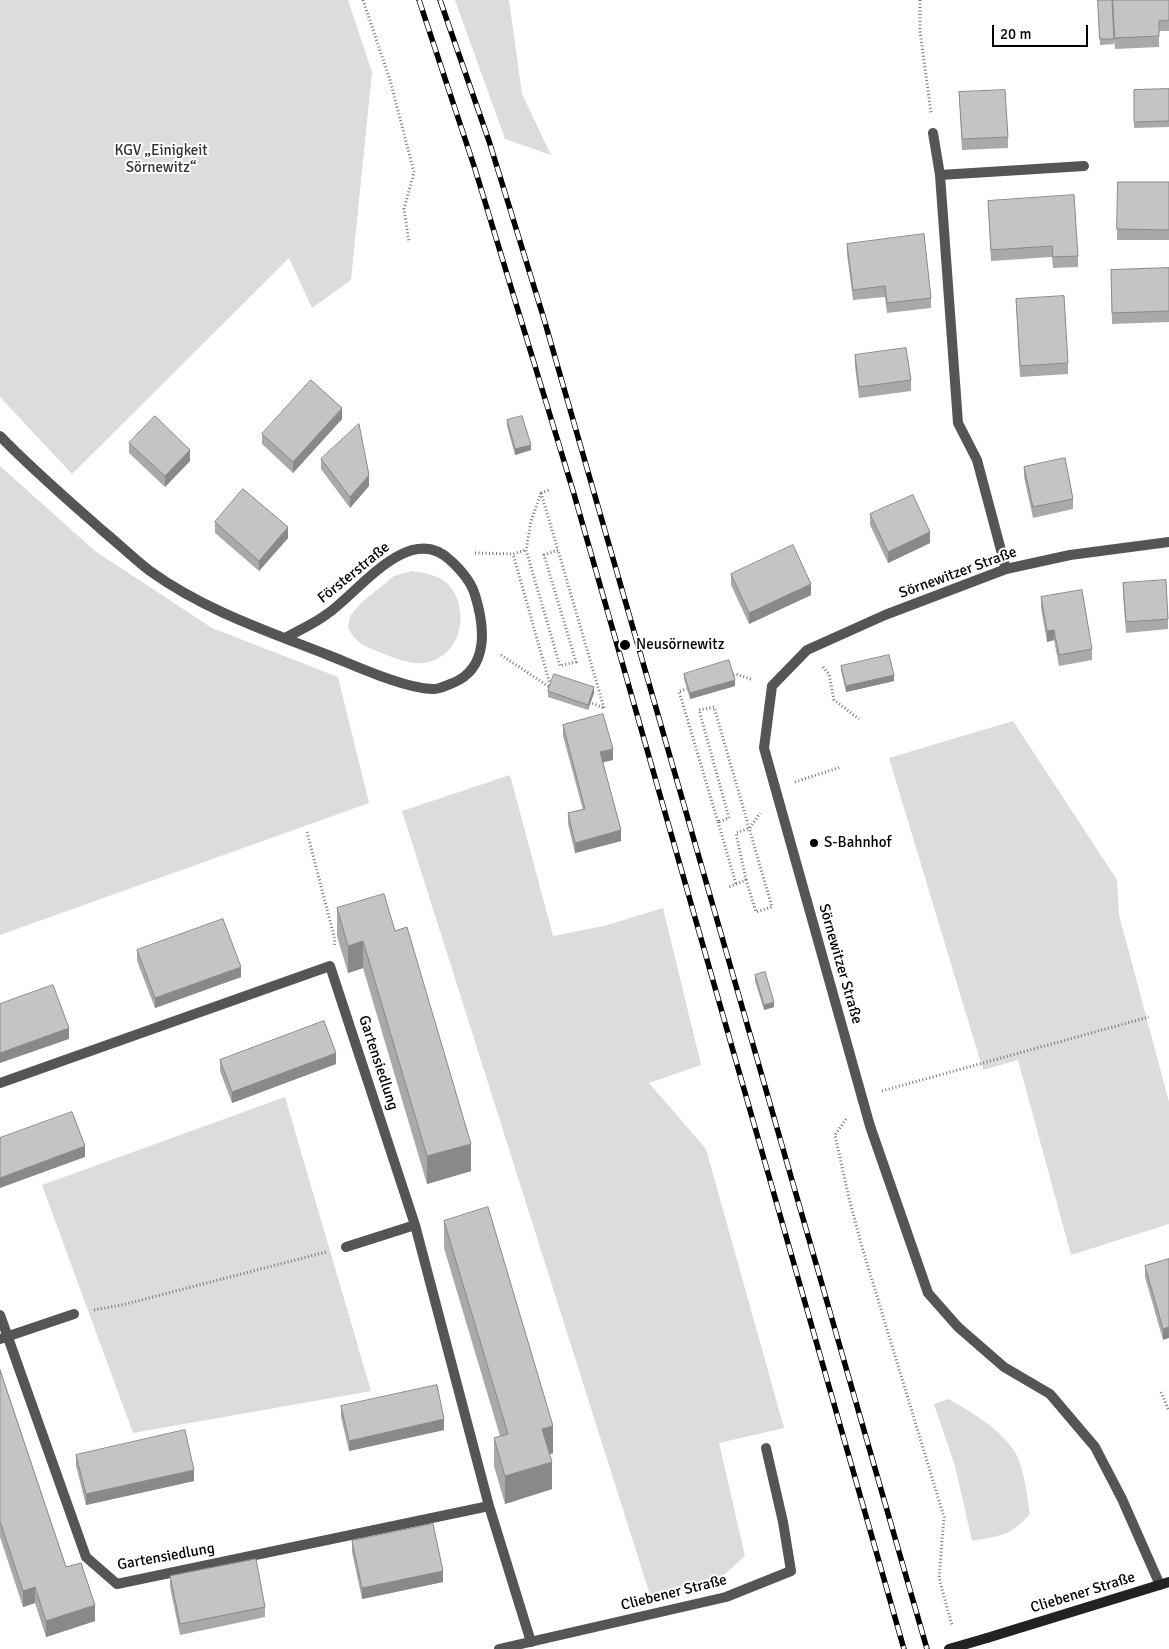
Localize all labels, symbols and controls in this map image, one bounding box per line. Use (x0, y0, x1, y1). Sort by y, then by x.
scale bar (994, 15, 1090, 47)
text: 20 m (1000, 25, 1031, 43)
park label: KGV „Einigkeit Sörnewitz“ (114, 142, 208, 177)
street label: Försterstraße (314, 539, 394, 607)
street label: Sörnewitzer Straße (897, 543, 1019, 603)
place label: Neusörnewitz (636, 636, 724, 654)
marker: Neusörnewitz (618, 638, 632, 652)
place label: S-Bahnhof (824, 834, 892, 852)
marker: S-Bahnhof (808, 837, 820, 849)
street label: Sörnewitzer Straße (814, 902, 866, 1026)
street label: Gartensiedlung (354, 1013, 402, 1113)
street label: Gartensiedlung (116, 1540, 216, 1574)
street label: Cliebener Straße (1029, 1569, 1137, 1617)
street label: Cliebener Straße (619, 1571, 729, 1615)

